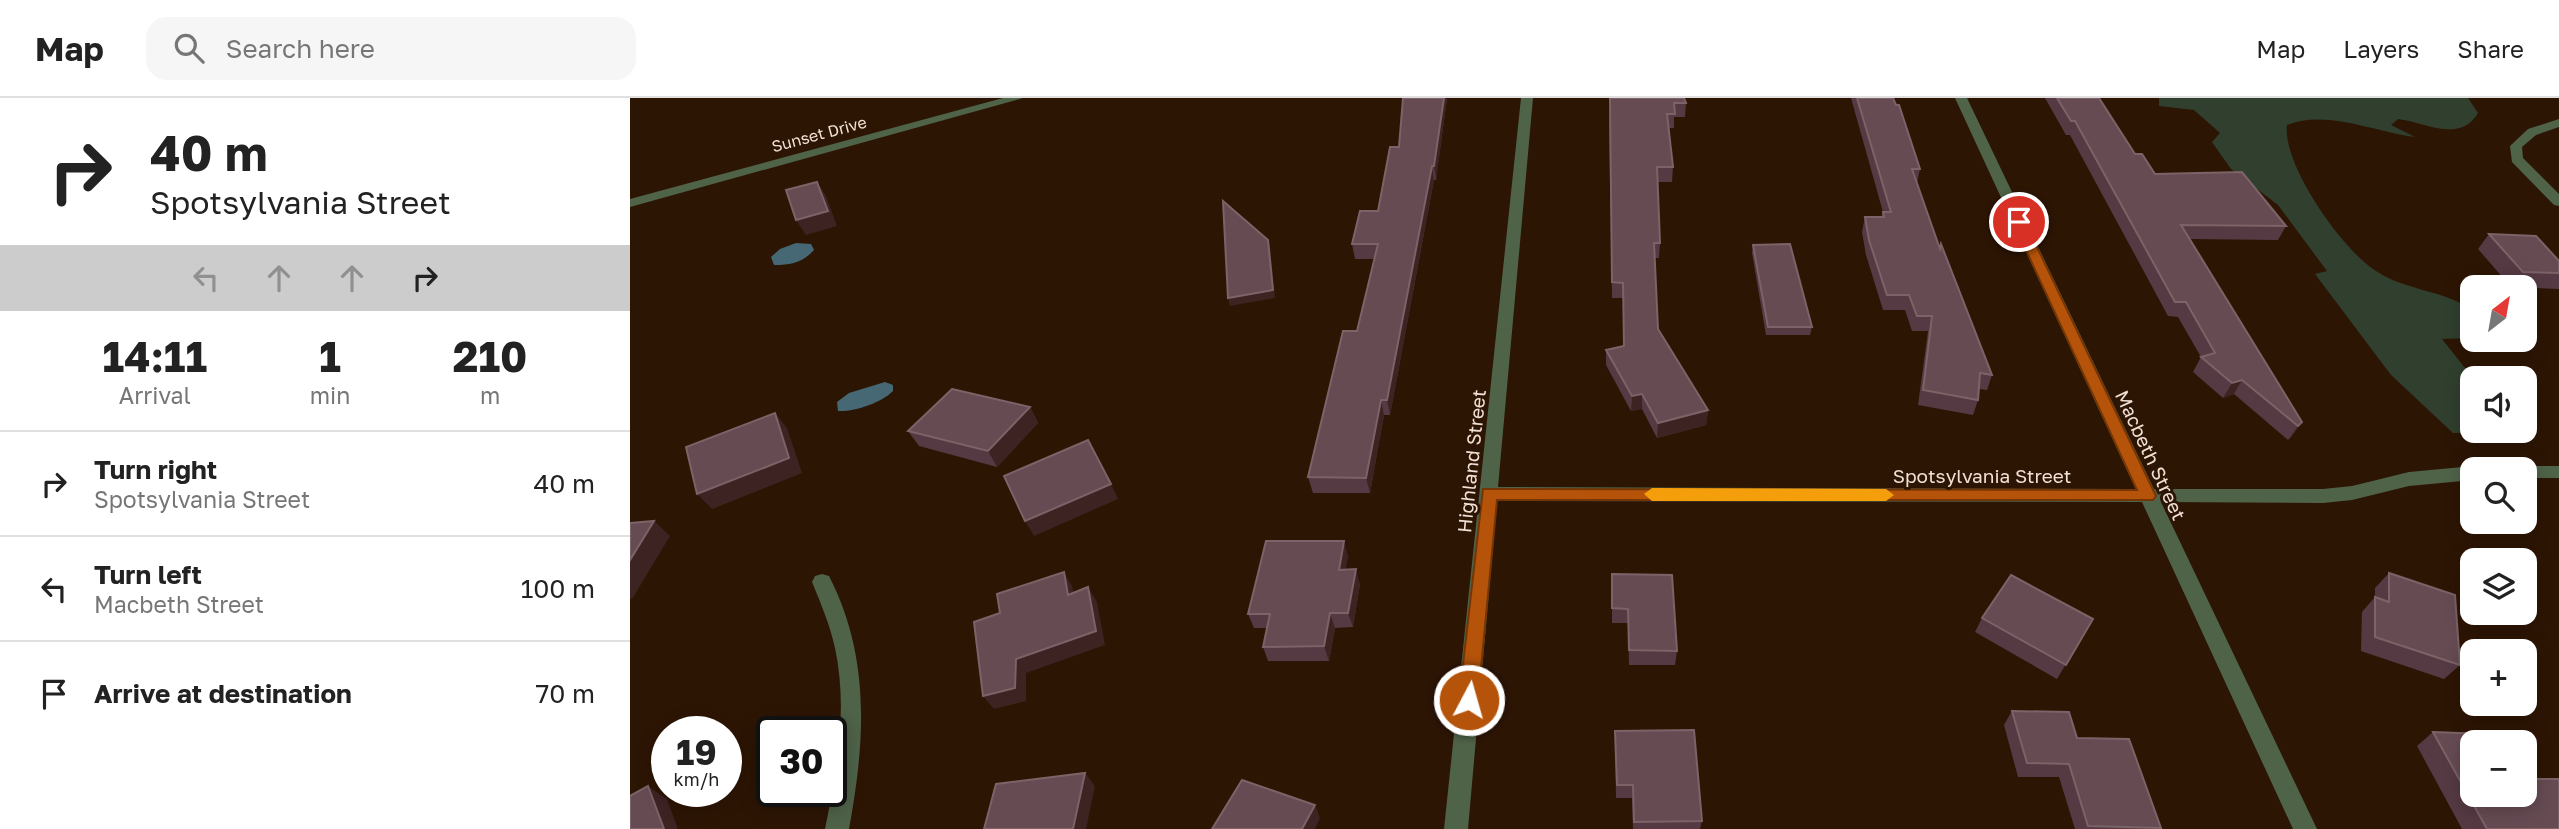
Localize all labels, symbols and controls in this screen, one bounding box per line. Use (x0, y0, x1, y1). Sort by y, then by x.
search box (146, 17, 636, 80)
text: Map (35, 29, 104, 68)
icon: search (170, 29, 208, 67)
text: Search here (226, 33, 375, 64)
text: Map (2256, 34, 2305, 63)
text: Layers (2343, 34, 2419, 63)
text: Share (2457, 34, 2524, 63)
street label: Sunset Drive (769, 112, 869, 156)
text: 40 m (150, 123, 268, 182)
icon: right (35, 126, 126, 217)
text: Spotsylvania Street (150, 183, 451, 221)
pin (1989, 192, 2049, 252)
icon: arrive (2000, 203, 2038, 241)
icon: left (187, 259, 225, 297)
icon: ahead (260, 259, 298, 297)
icon: ahead (333, 259, 371, 297)
icon: right (406, 259, 444, 297)
north arrow (2460, 275, 2538, 352)
map controls (2460, 275, 2537, 807)
text: 14:11 (103, 331, 207, 381)
text: 1 (319, 331, 341, 381)
text: 210 (453, 331, 527, 381)
button: sound (2460, 366, 2537, 443)
text: Arrival (119, 381, 191, 409)
text: min (310, 381, 350, 409)
text: m (480, 381, 500, 409)
street label: Macbeth Street (2111, 387, 2191, 523)
street label: Highland Street (1452, 388, 1490, 534)
text: Turn right (94, 454, 217, 485)
button: search (2460, 457, 2537, 534)
street label: Spotsylvania Street (1893, 464, 2071, 487)
icon: right (35, 465, 73, 503)
text: 40 m (534, 468, 595, 499)
text: Spotsylvania Street (94, 485, 310, 513)
button: layers (2460, 548, 2537, 625)
text: Turn left (94, 559, 202, 590)
icon: left (35, 570, 73, 608)
text: 100 m (521, 573, 595, 604)
text: Macbeth Street (94, 590, 264, 618)
button: + (2460, 639, 2537, 716)
position arrow (1432, 663, 1506, 737)
icon: arrive (35, 675, 73, 713)
text: Arrive at destination (94, 678, 352, 709)
text: 70 m (536, 678, 595, 709)
speed limit sign: 30 (756, 716, 847, 807)
button: − (2460, 730, 2537, 807)
text: 19 (676, 731, 717, 773)
text: km/h (674, 768, 719, 790)

